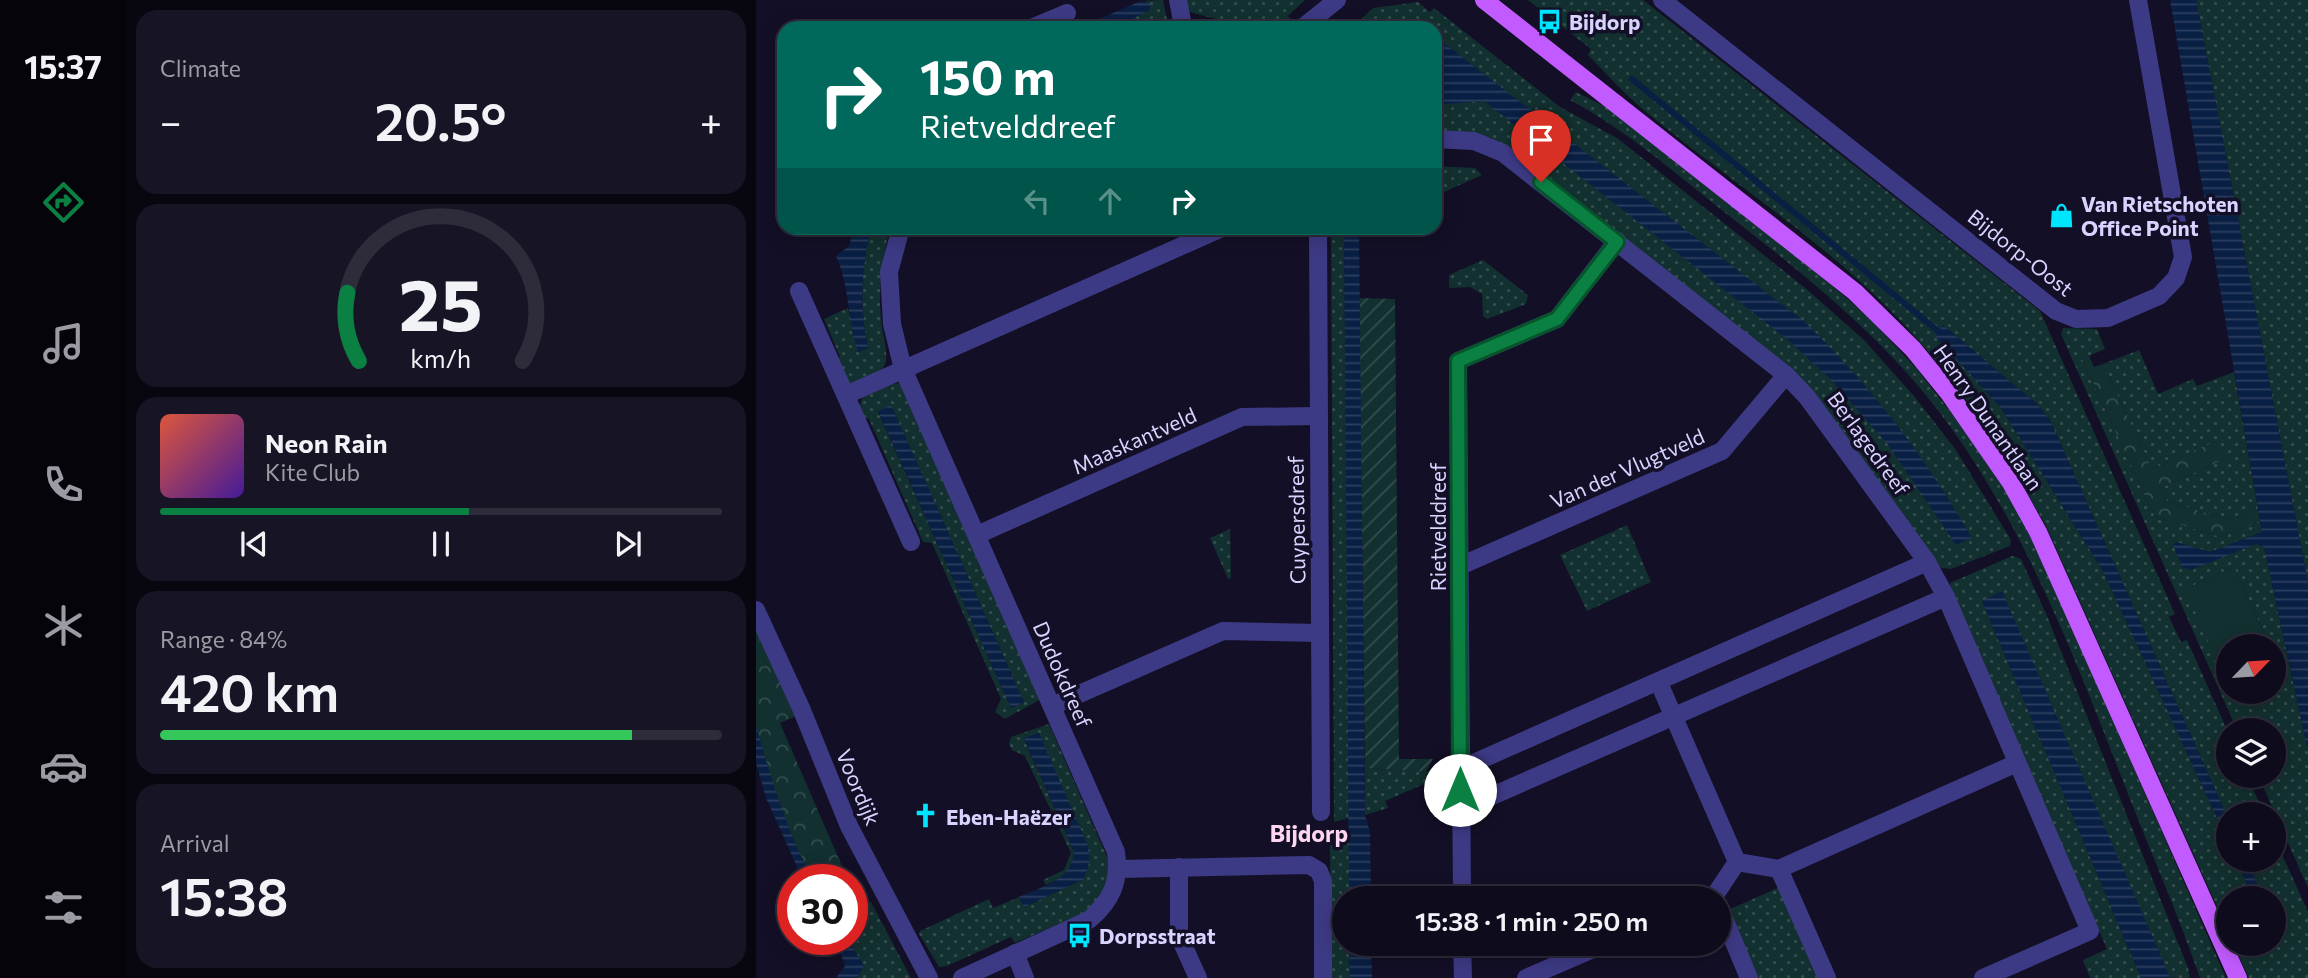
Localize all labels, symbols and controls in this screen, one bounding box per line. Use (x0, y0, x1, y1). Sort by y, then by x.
bus stop icon: Bijdorp (1535, 7, 1563, 35)
place label: Bijdorp (1569, 9, 1641, 34)
text: 150 m (920, 45, 1055, 105)
text: 15:37 (24, 46, 102, 86)
icon: right (805, 49, 896, 140)
text: Climate (160, 54, 241, 82)
text: 20.5° (375, 88, 506, 152)
text: − (160, 97, 182, 144)
text: + (700, 97, 722, 144)
text: Rietvelddreef (920, 105, 1116, 145)
pin (1511, 110, 1571, 182)
icon: arrive (1522, 121, 1560, 159)
icon: directions (39, 178, 88, 227)
icon: left (1018, 182, 1056, 220)
icon: ahead (1091, 182, 1129, 220)
icon: right (1164, 182, 1202, 220)
place label: Van Rietschoten Office Point (2081, 191, 2239, 240)
shop icon: Van Rietschoten Office Point (2047, 201, 2075, 229)
street label: Bijdorp-Oost (1964, 203, 2078, 301)
text: 25 (399, 258, 483, 347)
icon: music (39, 319, 88, 368)
street label: Henry Dunantlaan (1929, 339, 2049, 495)
text: km/h (411, 343, 471, 373)
street label: Berlagedreef (1823, 386, 1915, 500)
street label: Maaskantveld (1068, 401, 1200, 479)
street label: Van der Vlugtveld (1546, 423, 1708, 513)
text: Neon Rain (265, 427, 388, 458)
street label: Cuypersdreef (1282, 455, 1310, 584)
text: Kite Club (265, 458, 360, 486)
icon: phone (39, 460, 88, 509)
street label: Rietvelddreef (1425, 462, 1450, 591)
icon: previous (235, 525, 273, 563)
icon: pause (422, 525, 460, 563)
icon: next (609, 525, 647, 563)
icon: climate (39, 601, 88, 650)
street label: Dudokdreef (1029, 617, 1098, 731)
text: Range · 84% (160, 625, 287, 653)
north arrow (2216, 634, 2286, 704)
map controls (2216, 634, 2286, 956)
text: 420 km (160, 659, 339, 723)
button: layers (2216, 718, 2286, 788)
icon: car (39, 742, 88, 791)
street label: Voordijk (832, 745, 886, 829)
position arrow (1423, 753, 1497, 827)
church icon: Eben-Haëzer (912, 802, 940, 830)
button: + (2216, 802, 2286, 872)
place label: Eben-Haëzer (946, 804, 1072, 829)
district label: Bijdorp (1270, 819, 1348, 847)
text: Arrival (160, 829, 230, 857)
text: 15:38 (160, 863, 289, 927)
speed limit sign: 30 (777, 864, 868, 955)
icon: filters (39, 883, 88, 932)
button: − (2216, 886, 2286, 956)
text: 15:38 · 1 min · 250 m (1415, 905, 1648, 936)
bus stop icon: Dorpsstraat (1065, 921, 1093, 949)
place label: Dorpsstraat (1099, 923, 1216, 948)

